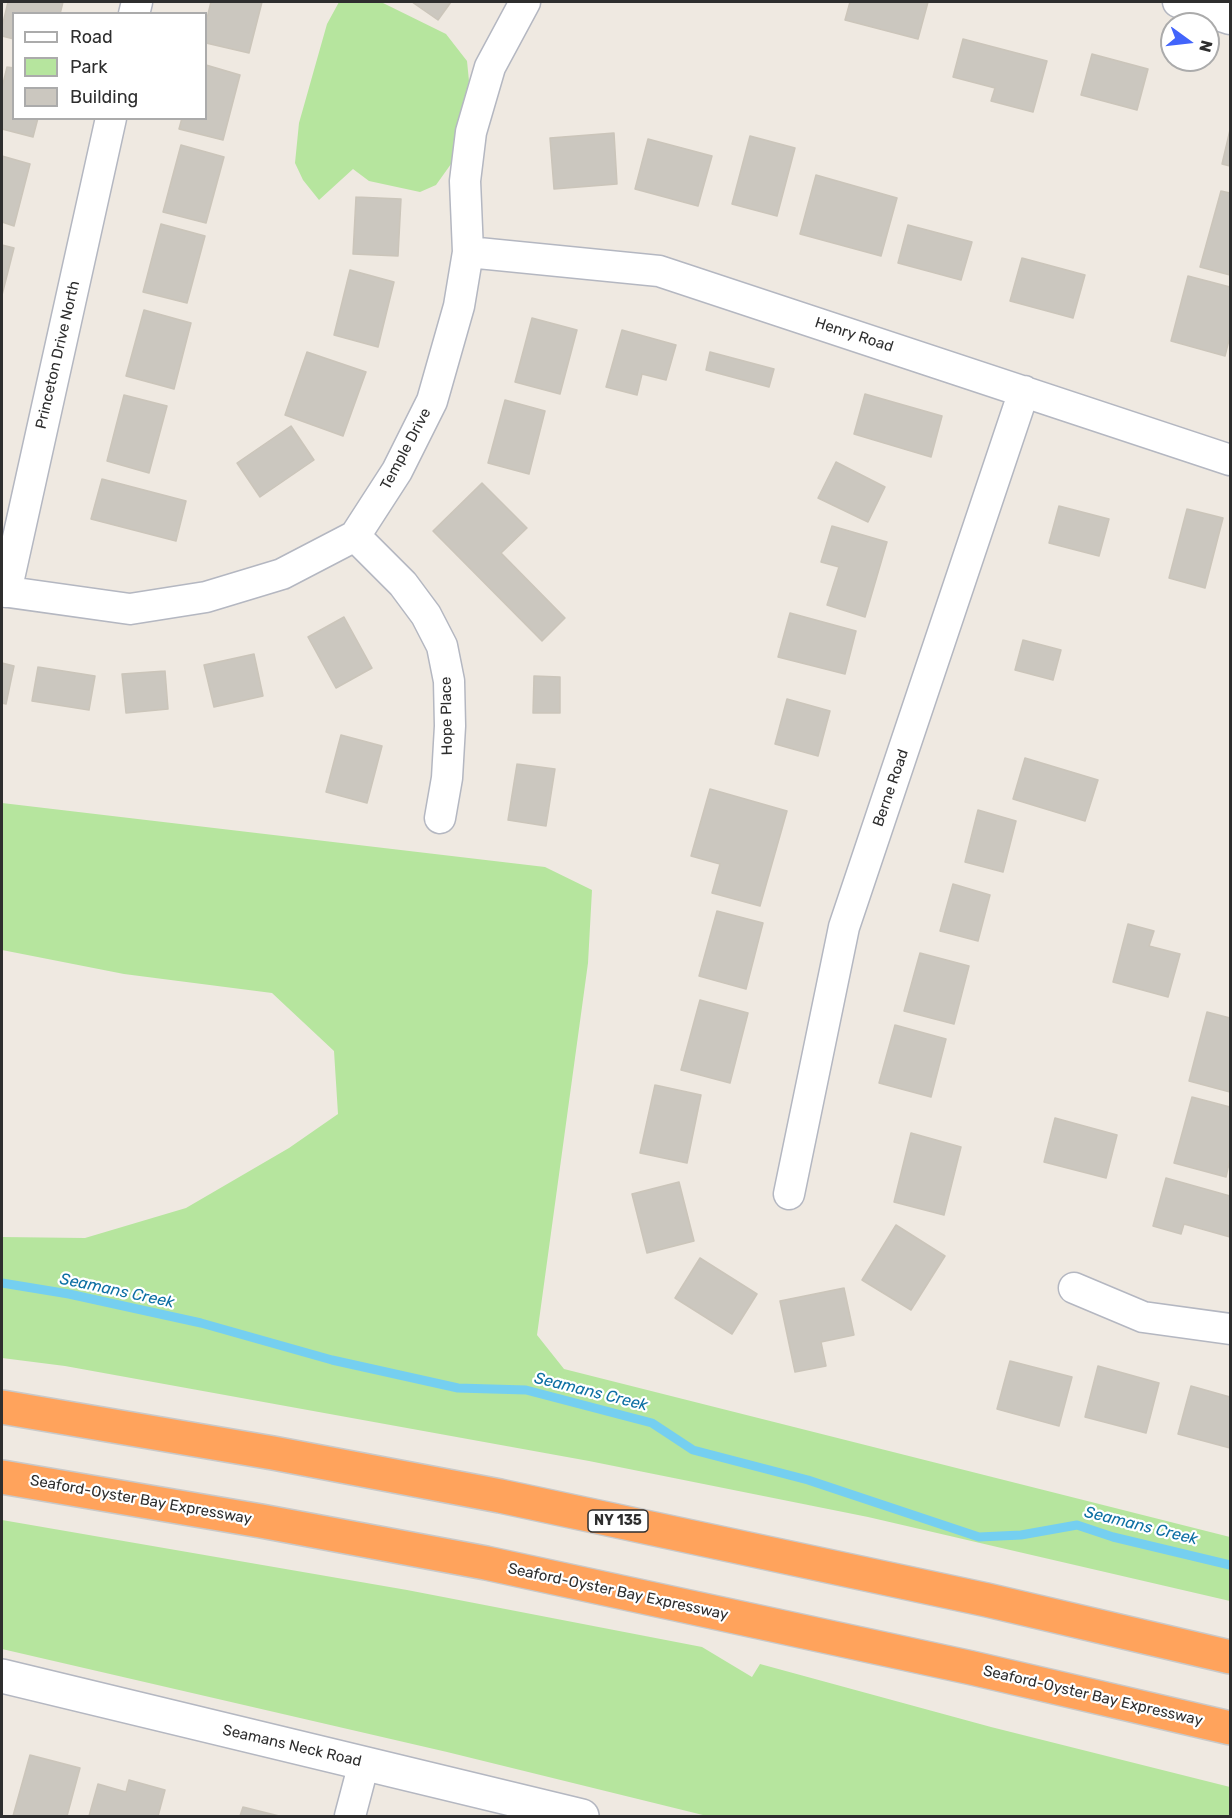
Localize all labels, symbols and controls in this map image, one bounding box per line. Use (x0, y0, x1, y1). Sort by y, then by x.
legend (12, 12, 207, 120)
north arrow (1160, 12, 1220, 72)
text: Road (70, 26, 113, 48)
text: N (1195, 38, 1217, 54)
text: Park (70, 56, 107, 78)
text: Building (70, 86, 138, 108)
street label: Princeton Drive North (32, 279, 84, 431)
street label: Henry Road (813, 314, 895, 356)
street label: Temple Drive (377, 405, 435, 493)
street label: Hope Place (437, 677, 457, 755)
street label: Berne Road (869, 747, 913, 829)
water label: Seamans Creek (58, 1270, 176, 1312)
water label: Seamans Creek (532, 1369, 650, 1415)
street label: Seaford-Oyster Bay Expressway (29, 1472, 253, 1528)
water label: Seamans Creek (1082, 1503, 1200, 1549)
road number: NY 135 (588, 1510, 648, 1532)
street label: Seaford-Oyster Bay Expressway (506, 1560, 730, 1624)
street label: Seaford-Oyster Bay Expressway (981, 1662, 1205, 1730)
street label: Seamans Neck Road (221, 1721, 363, 1771)

